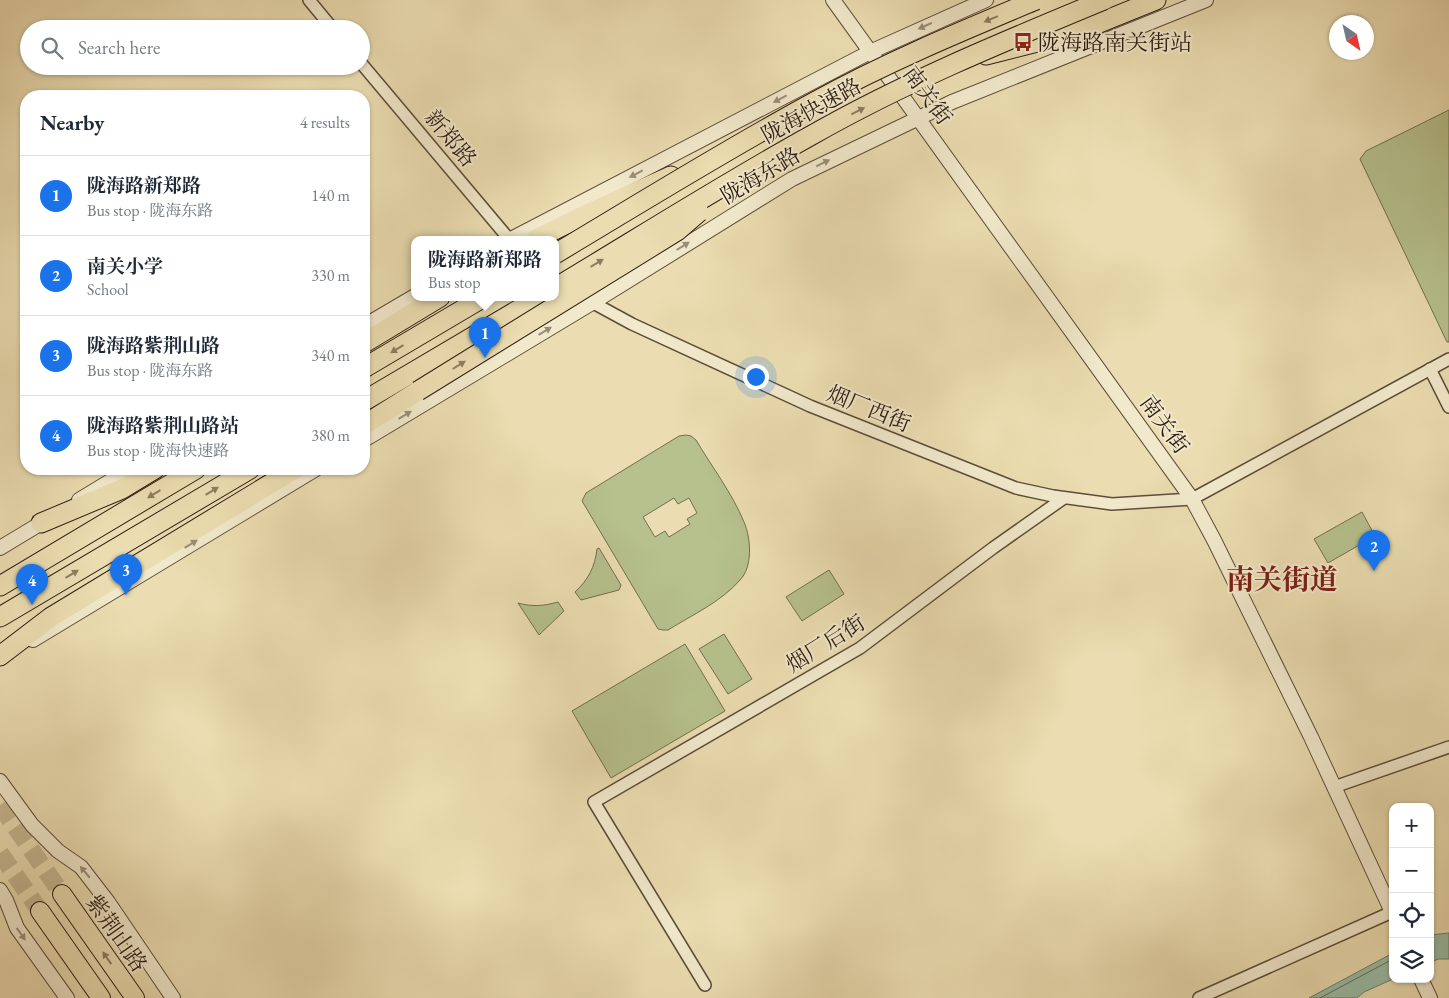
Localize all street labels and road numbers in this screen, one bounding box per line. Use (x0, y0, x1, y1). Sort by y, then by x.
street label: 南关街 (896, 60, 959, 131)
street label: 陇海快速路 (756, 71, 866, 150)
street label: 新郑路 (418, 104, 483, 173)
street label: 陇海东路 (715, 140, 805, 211)
street label: 烟厂西街 (823, 379, 915, 438)
street label: 南关街 (1133, 389, 1196, 460)
street label: 烟厂后街 (780, 608, 870, 679)
street label: 紫荆山路 (79, 889, 154, 978)

